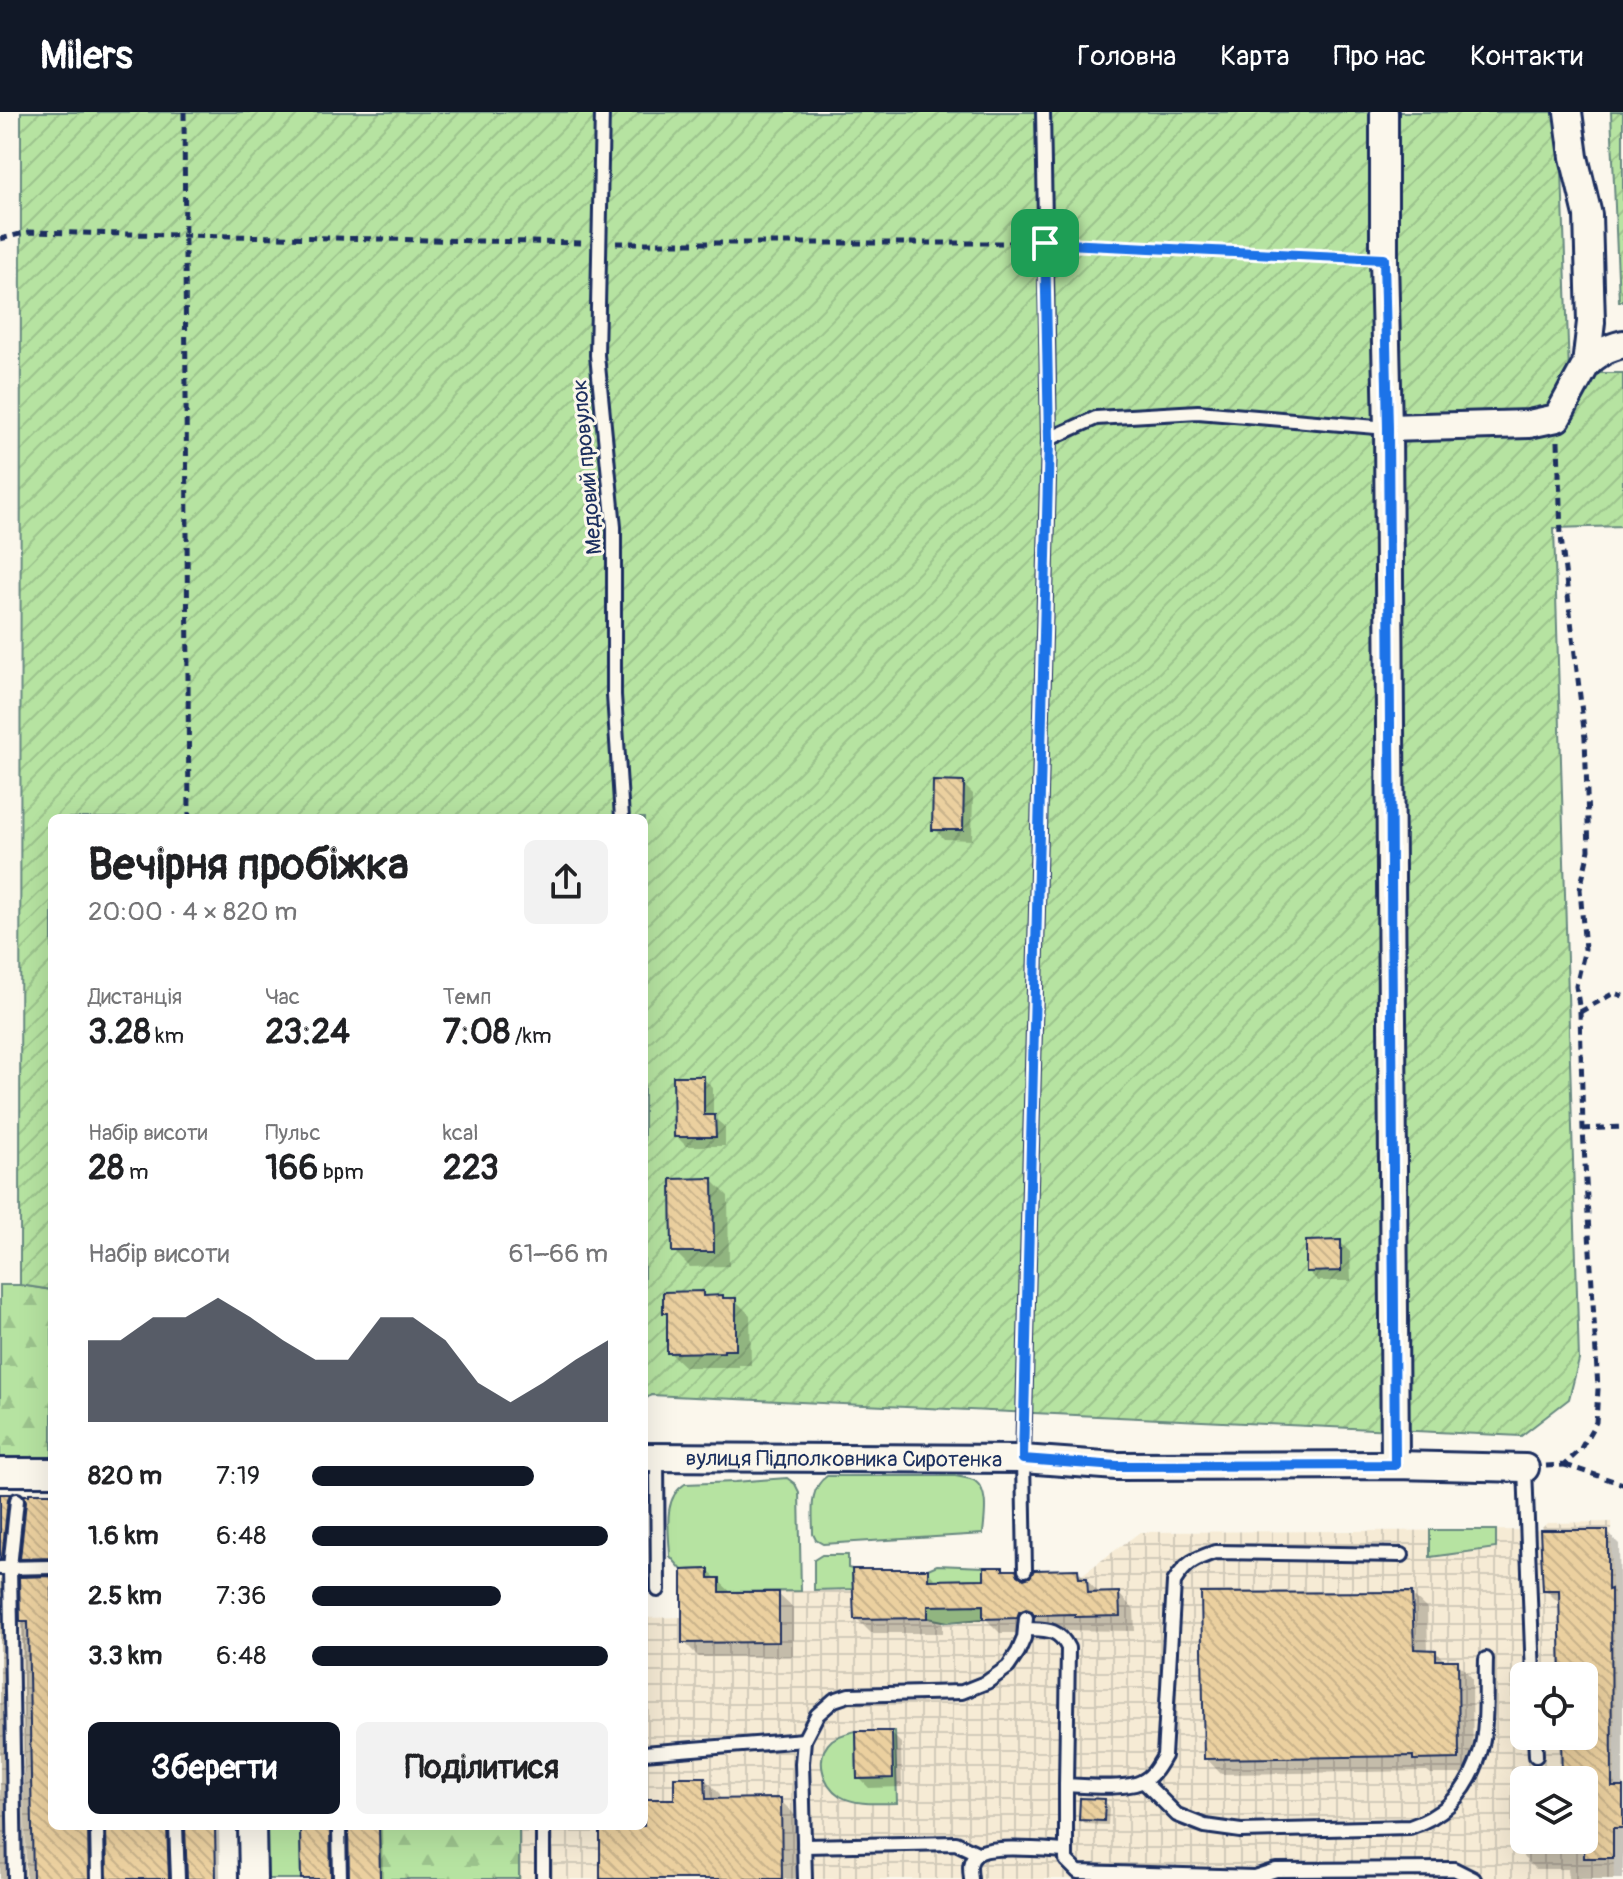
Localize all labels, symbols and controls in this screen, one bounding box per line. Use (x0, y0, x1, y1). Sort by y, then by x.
text: Milers (40, 32, 132, 80)
text: Головна (1077, 39, 1176, 74)
text: Карта (1220, 39, 1290, 74)
text: Про нас (1334, 39, 1426, 74)
text: Контакти (1470, 39, 1583, 74)
pin (1011, 209, 1079, 277)
icon: arrive (1023, 221, 1067, 265)
street label: Медовий провулок (565, 378, 609, 556)
text: Вечірня пробіжка (88, 838, 409, 893)
button: share (524, 840, 608, 924)
text: 20:00 · 4 × 820 m (88, 896, 297, 928)
text: Дистанція (88, 983, 182, 1011)
text: Час (265, 983, 300, 1011)
text: Темп (443, 983, 491, 1011)
text: 3.28 (88, 1011, 151, 1054)
text: 23:24 (265, 1011, 350, 1054)
text: 7:08 (443, 1011, 510, 1054)
text: km (151, 1022, 184, 1050)
text: /km (510, 1022, 551, 1050)
text: Набір висоти (88, 1119, 208, 1147)
text: Пульс (265, 1119, 321, 1147)
text: kcal (443, 1119, 478, 1147)
text: 28 (88, 1147, 124, 1190)
text: 166 (265, 1147, 318, 1190)
text: 223 (443, 1147, 499, 1190)
text: m (124, 1158, 148, 1186)
text: bpm (318, 1158, 364, 1186)
text: Набір висоти (88, 1238, 229, 1270)
text: 61–66 m (508, 1238, 608, 1270)
street label: вулиця Підполковника Сиротенка (686, 1444, 1002, 1474)
text: 820 m (88, 1460, 162, 1492)
text: 7:19 (216, 1460, 260, 1492)
text: 1.6 km (88, 1520, 159, 1552)
text: 6:48 (216, 1520, 266, 1552)
text: 2.5 km (88, 1580, 162, 1612)
text: 7:36 (216, 1580, 266, 1612)
text: 3.3 km (88, 1640, 162, 1672)
text: 6:48 (216, 1640, 266, 1672)
map controls (1510, 1662, 1598, 1854)
button: locate (1510, 1662, 1598, 1750)
button: Зберегти (88, 1722, 340, 1814)
button: Поділитися (356, 1722, 608, 1814)
button: layers (1510, 1766, 1598, 1854)

